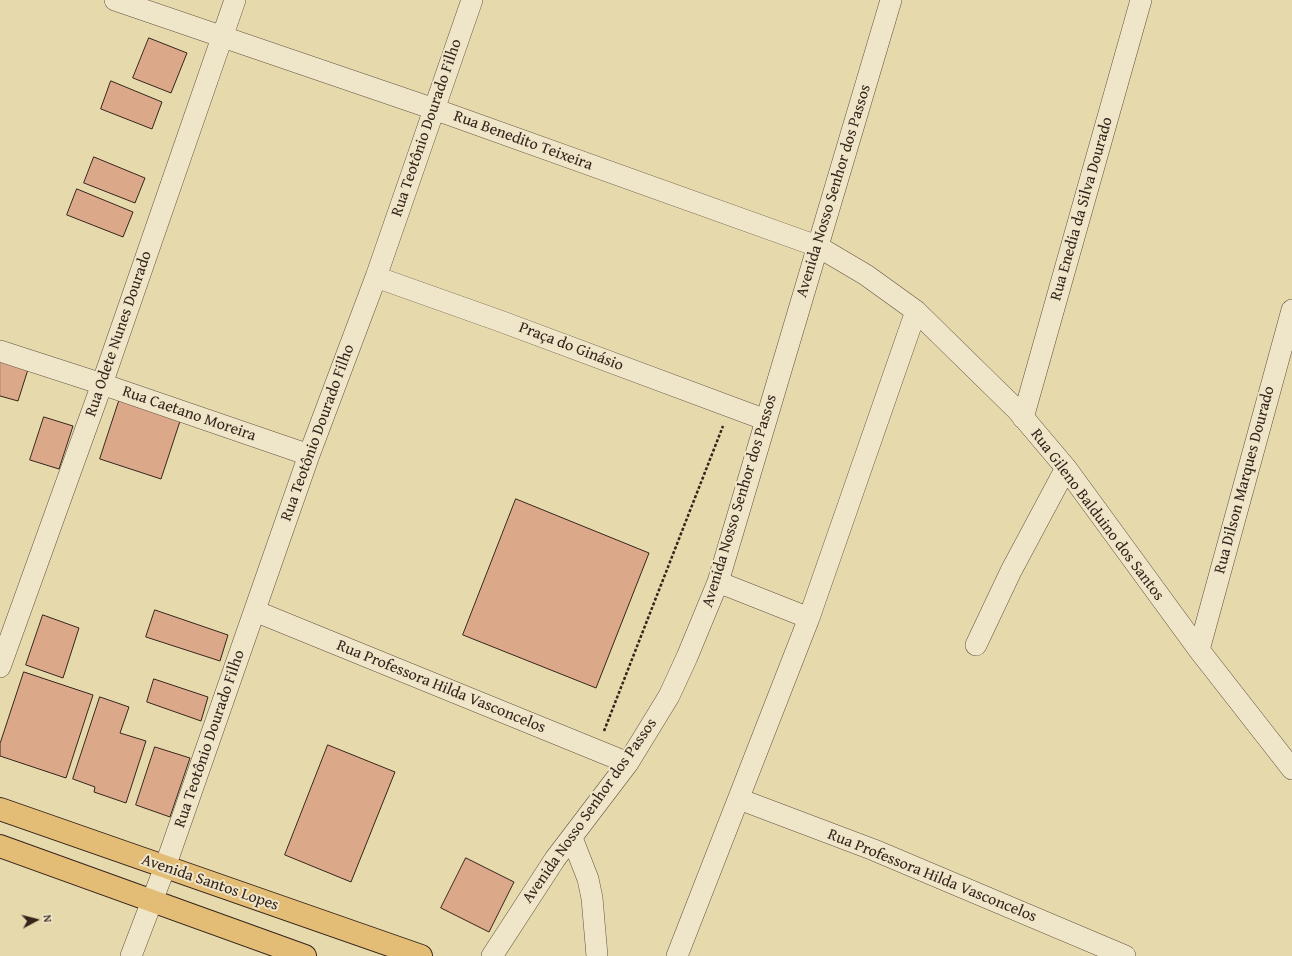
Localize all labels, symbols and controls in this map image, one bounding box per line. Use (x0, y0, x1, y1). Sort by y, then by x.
street label: Rua Teotônio Dourado Filho (388, 37, 466, 219)
street label: Avenida Nosso Senhor dos Passos (792, 82, 876, 300)
street label: Rua Benedito Teixeira (451, 107, 595, 175)
street label: Rua Enedia da Silva Dourado (1047, 115, 1117, 303)
street label: Rua Odete Nunes Dourado (82, 249, 156, 419)
street label: Praça do Ginásio (516, 318, 626, 376)
street label: Rua Teotônio Dourado Filho (277, 342, 359, 524)
street label: Rua Caetano Moreira (120, 382, 258, 446)
street label: Rua Dilson Marques Dourado (1211, 384, 1279, 576)
street label: Avenida Nosso Senhor dos Passos (698, 392, 782, 610)
street label: Rua Gileno Balduino dos Santos (1026, 425, 1168, 605)
street label: Rua Professora Hilda Vasconcelos (334, 636, 548, 738)
street label: Rua Teotônio Dourado Filho (171, 648, 249, 830)
street label: Avenida Nosso Senhor dos Passos (519, 715, 661, 907)
street label: Rua Professora Hilda Vasconcelos (825, 825, 1039, 927)
street label: Avenida Santos Lopes (139, 851, 281, 915)
north arrow (16, 900, 56, 940)
text: N (40, 914, 56, 923)

